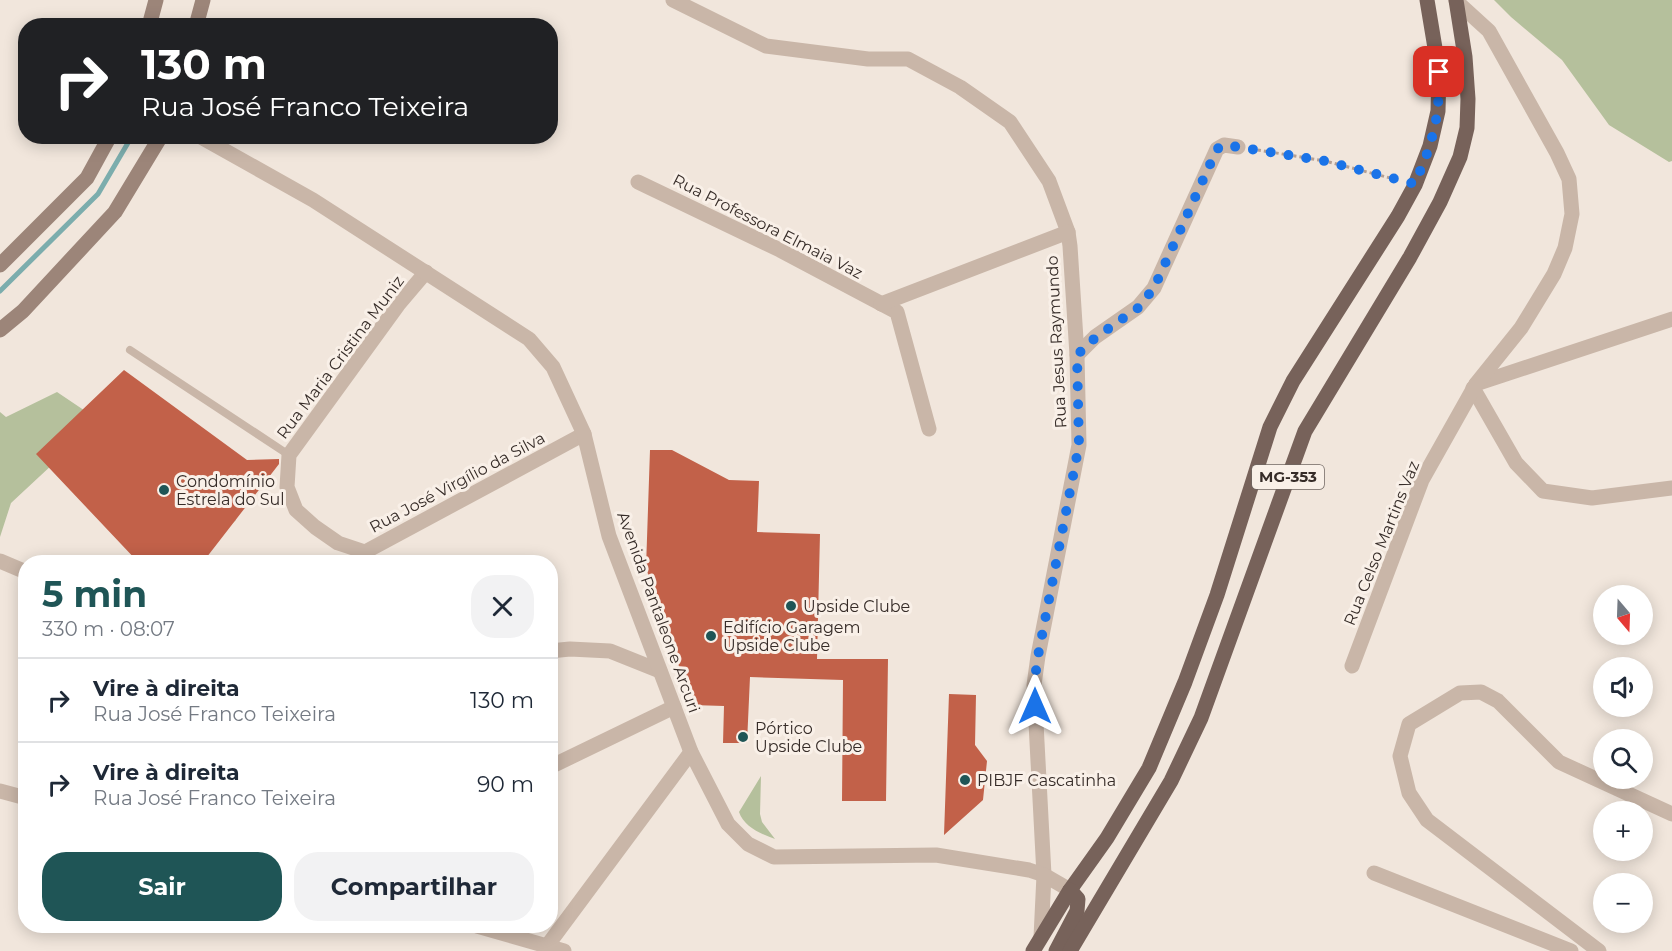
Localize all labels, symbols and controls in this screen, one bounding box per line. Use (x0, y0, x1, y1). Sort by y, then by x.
text: 130 m (141, 38, 267, 90)
icon: right (42, 42, 120, 120)
pin (1413, 46, 1464, 97)
icon: arrive (1422, 55, 1455, 88)
text: Rua José Franco Teixeira (141, 90, 469, 123)
street label: Rua Professora Elmaia Vaz (670, 170, 866, 283)
street label: Rua Jesus Raymundo (1042, 255, 1071, 429)
street label: Rua Maria Cristina Muniz (273, 272, 408, 443)
street label: Rua José Virgílio da Silva (366, 428, 548, 537)
street label: Rua Celso Martins Vaz (1340, 458, 1423, 628)
road number: MG-353 (1252, 465, 1324, 489)
place label: Condomínio Estrela do Sul (176, 472, 285, 509)
marker: Condomínio Estrela do Sul (157, 483, 171, 497)
street label: Avenida Pantaleone Arcuri (613, 509, 704, 715)
text: 5 min (42, 572, 147, 616)
button: close (471, 575, 534, 638)
north arrow (1593, 585, 1653, 645)
map controls (1593, 585, 1653, 933)
place label: Upside Clube (803, 597, 910, 616)
marker: Upside Clube (784, 599, 798, 613)
text: 330 m · 08:07 (42, 617, 175, 641)
place label: Edifício Garagem Upside Clube (723, 618, 861, 655)
marker: Edifício Garagem Upside Clube (704, 629, 718, 643)
button: sound (1593, 657, 1653, 717)
position arrow (1003, 674, 1067, 738)
text: Vire à direita (93, 675, 240, 702)
icon: right (42, 684, 75, 717)
text: 130 m (470, 687, 534, 714)
text: Rua José Franco Teixeira (93, 702, 336, 726)
place label: Pórtico Upside Clube (755, 719, 862, 756)
button: search (1593, 729, 1653, 789)
marker: Pórtico Upside Clube (736, 730, 750, 744)
text: Vire à direita (93, 759, 240, 786)
icon: right (42, 768, 75, 801)
text: 90 m (477, 771, 534, 798)
place label: PIBJF Cascatinha (977, 771, 1116, 790)
marker: PIBJF Cascatinha (958, 773, 972, 787)
text: Rua José Franco Teixeira (93, 786, 336, 810)
button: + (1593, 801, 1653, 861)
button: Sair (42, 852, 282, 921)
button: Compartilhar (294, 852, 534, 921)
button: − (1593, 873, 1653, 933)

